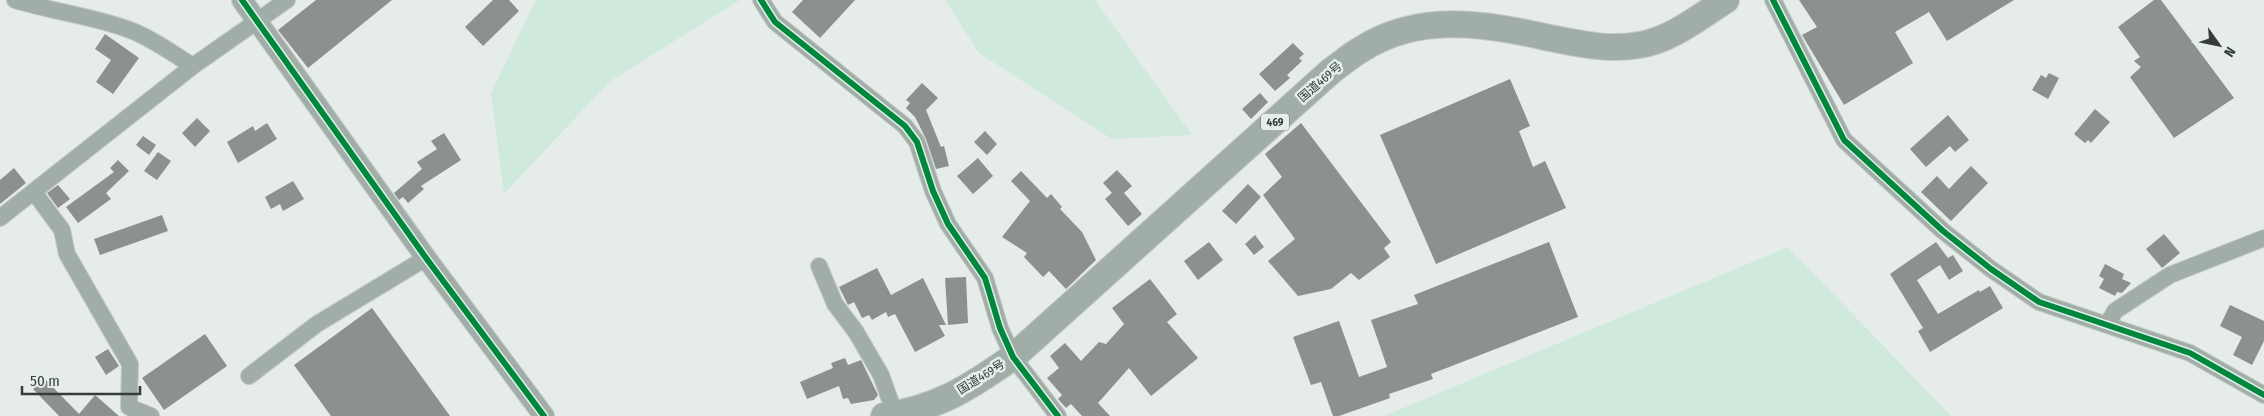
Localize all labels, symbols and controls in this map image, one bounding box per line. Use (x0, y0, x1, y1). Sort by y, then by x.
north arrow (2194, 20, 2244, 70)
text: N (2220, 44, 2239, 60)
street label: 国道469号 (1295, 59, 1345, 105)
road number: 469 (1261, 114, 1289, 130)
street label: 国道469号 (955, 357, 1007, 397)
scale bar (22, 364, 140, 396)
text: 50 m (30, 372, 60, 390)

